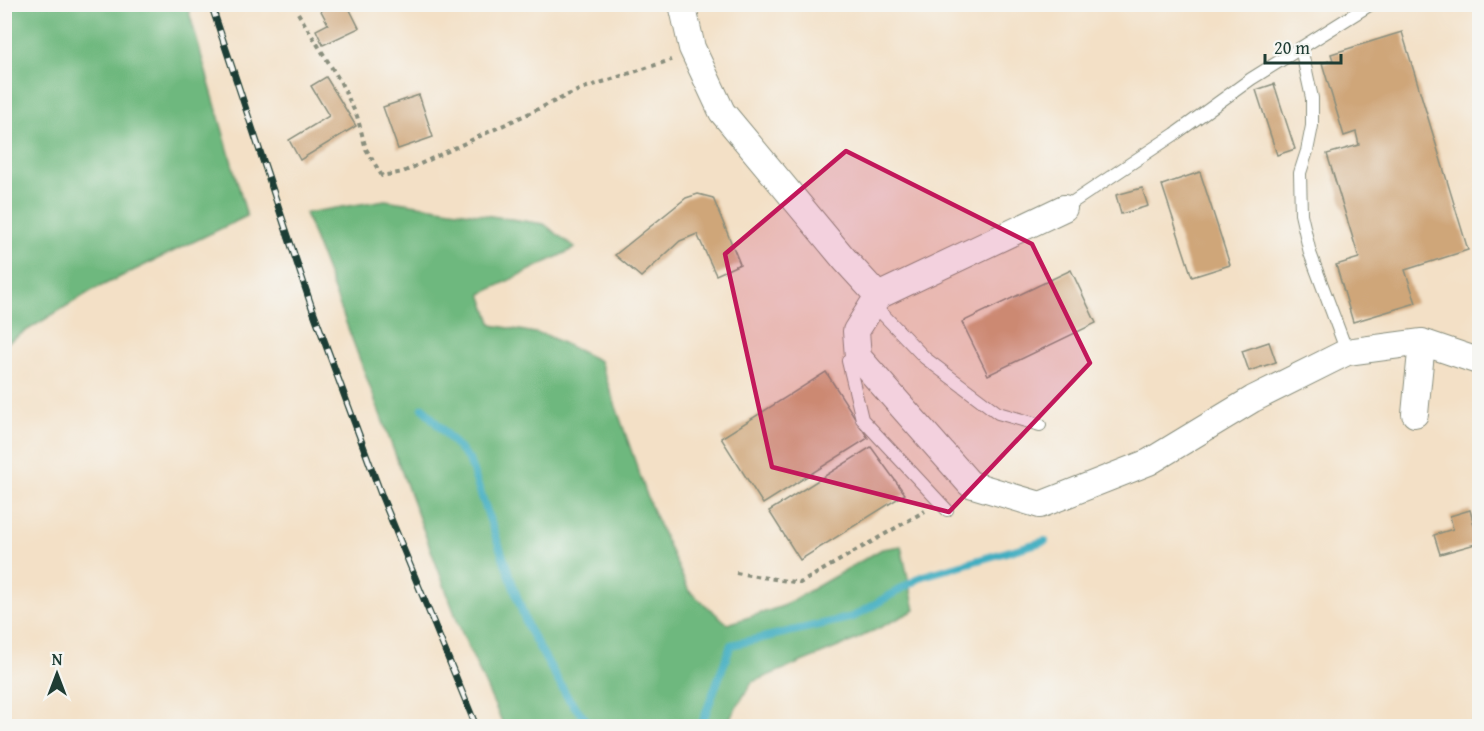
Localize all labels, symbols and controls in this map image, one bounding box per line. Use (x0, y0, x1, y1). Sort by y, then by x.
scale bar (1265, 27, 1342, 65)
text: 20 m (1274, 34, 1310, 61)
north arrow (27, 644, 87, 704)
text: N (52, 647, 63, 671)

